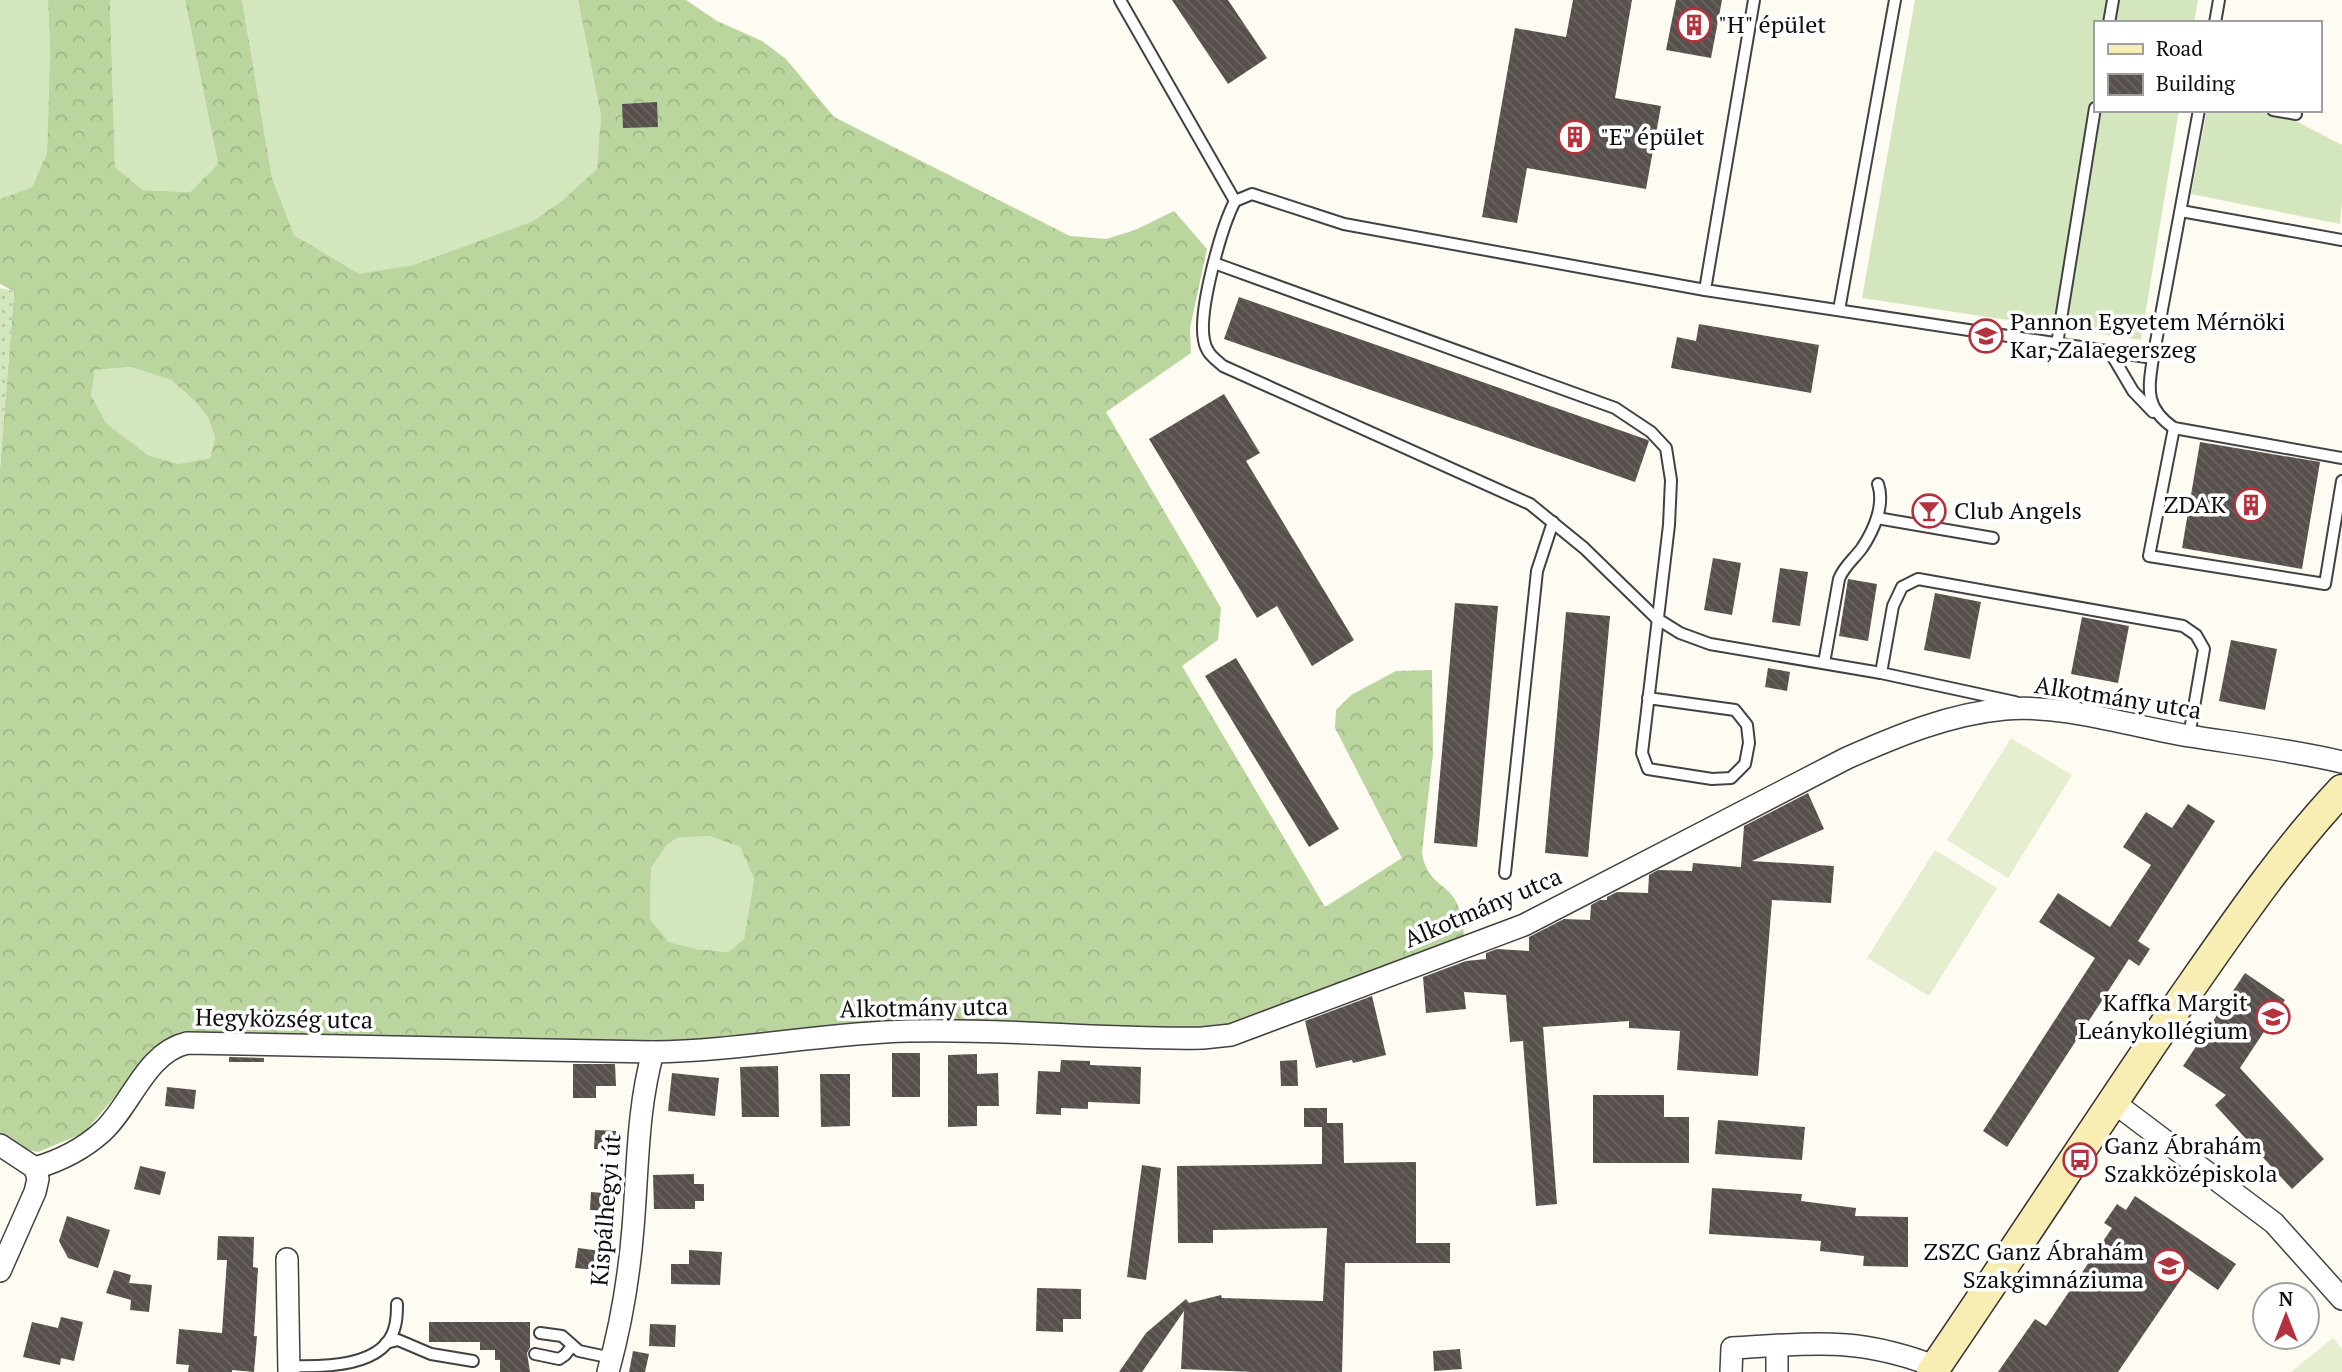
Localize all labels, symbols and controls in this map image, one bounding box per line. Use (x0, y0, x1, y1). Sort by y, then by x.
building icon: "H" épület (1675, 6, 1713, 44)
place label: "H" épület (1718, 8, 1826, 40)
legend (2094, 21, 2321, 112)
text: Road (2156, 34, 2203, 62)
text: Building (2156, 69, 2236, 97)
building icon: "E" épület (1556, 118, 1594, 156)
place label: "E" épület (1600, 120, 1705, 152)
place label: Pannon Egyetem Mérnöki Kar, Zalaegerszeg (2010, 305, 2285, 365)
school or university icon: Pannon Egyetem Mérnöki Kar, Zalaegerszeg (1967, 317, 2005, 355)
building icon: ZDAK (2232, 486, 2270, 524)
place label: ZDAK (2164, 488, 2226, 520)
bar icon: Club Angels (1910, 492, 1948, 530)
place label: Club Angels (1954, 494, 2082, 526)
street label: Alkotmány utca (2032, 668, 2204, 726)
street label: Alkotmány utca (1399, 859, 1566, 955)
place label: Kaffka Margit Leánykollégium (2078, 986, 2248, 1046)
street label: Alkotmány utca (839, 990, 1009, 1024)
school or university icon: Kaffka Margit Leánykollégium (2254, 998, 2292, 1036)
street label: Hegyközség utca (195, 1000, 373, 1036)
place label: Ganz Ábrahám Szakközépiskola (2104, 1129, 2278, 1189)
street label: Kispálhegyi út (582, 1132, 628, 1287)
bus stop icon: Ganz Ábrahám Szakközépiskola (2061, 1141, 2099, 1179)
place label: ZSZC Ganz Ábrahám Szakgimnáziuma (1923, 1235, 2144, 1295)
school or university icon: ZSZC Ganz Ábrahám Szakgimnáziuma (2150, 1247, 2188, 1285)
north arrow (2251, 1281, 2321, 1351)
text: N (2279, 1286, 2294, 1311)

